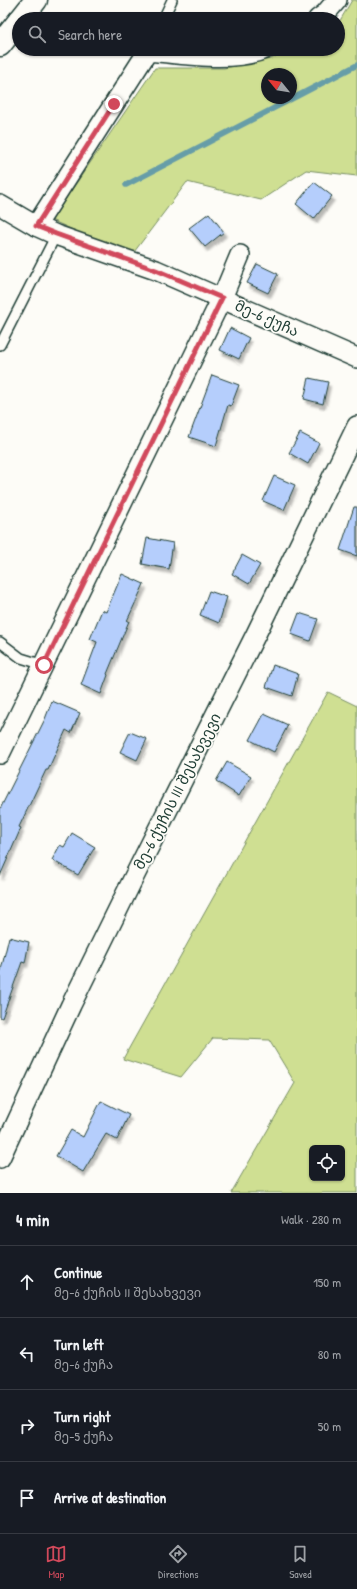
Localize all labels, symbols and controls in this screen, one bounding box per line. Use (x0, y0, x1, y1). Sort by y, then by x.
search box (12, 12, 345, 56)
icon: search (26, 23, 48, 45)
text: Search here (58, 24, 122, 45)
north arrow (261, 68, 297, 104)
route end (105, 95, 123, 113)
street label: მე-6 ქუჩა (232, 295, 302, 341)
route start (35, 656, 53, 674)
street label: მე-6 ქუჩის III შესახვევი (128, 709, 226, 873)
map controls (309, 1145, 345, 1181)
button: locate (309, 1145, 345, 1181)
text: 4 min (16, 1208, 49, 1231)
text: Walk · 280 m (281, 1210, 341, 1228)
text: Continue (54, 1262, 102, 1283)
icon: ahead (16, 1271, 38, 1293)
text: 150 m (313, 1273, 341, 1291)
text: მე-6 ქუჩის II შესახვევი (54, 1283, 201, 1301)
text: Turn left (54, 1334, 104, 1355)
icon: left (16, 1343, 38, 1365)
text: 80 m (318, 1345, 341, 1363)
text: მე-6 ქუჩა (54, 1355, 113, 1373)
text: Turn right (54, 1406, 110, 1427)
icon: right (16, 1415, 38, 1437)
text: 50 m (318, 1417, 341, 1435)
text: მე-5 ქუჩა (54, 1427, 113, 1445)
icon: arrive (16, 1487, 38, 1509)
text: Arrive at destination (54, 1487, 166, 1508)
tab: Map (45, 1543, 67, 1581)
tab: Directions (158, 1543, 199, 1581)
tab: Saved (289, 1543, 312, 1581)

